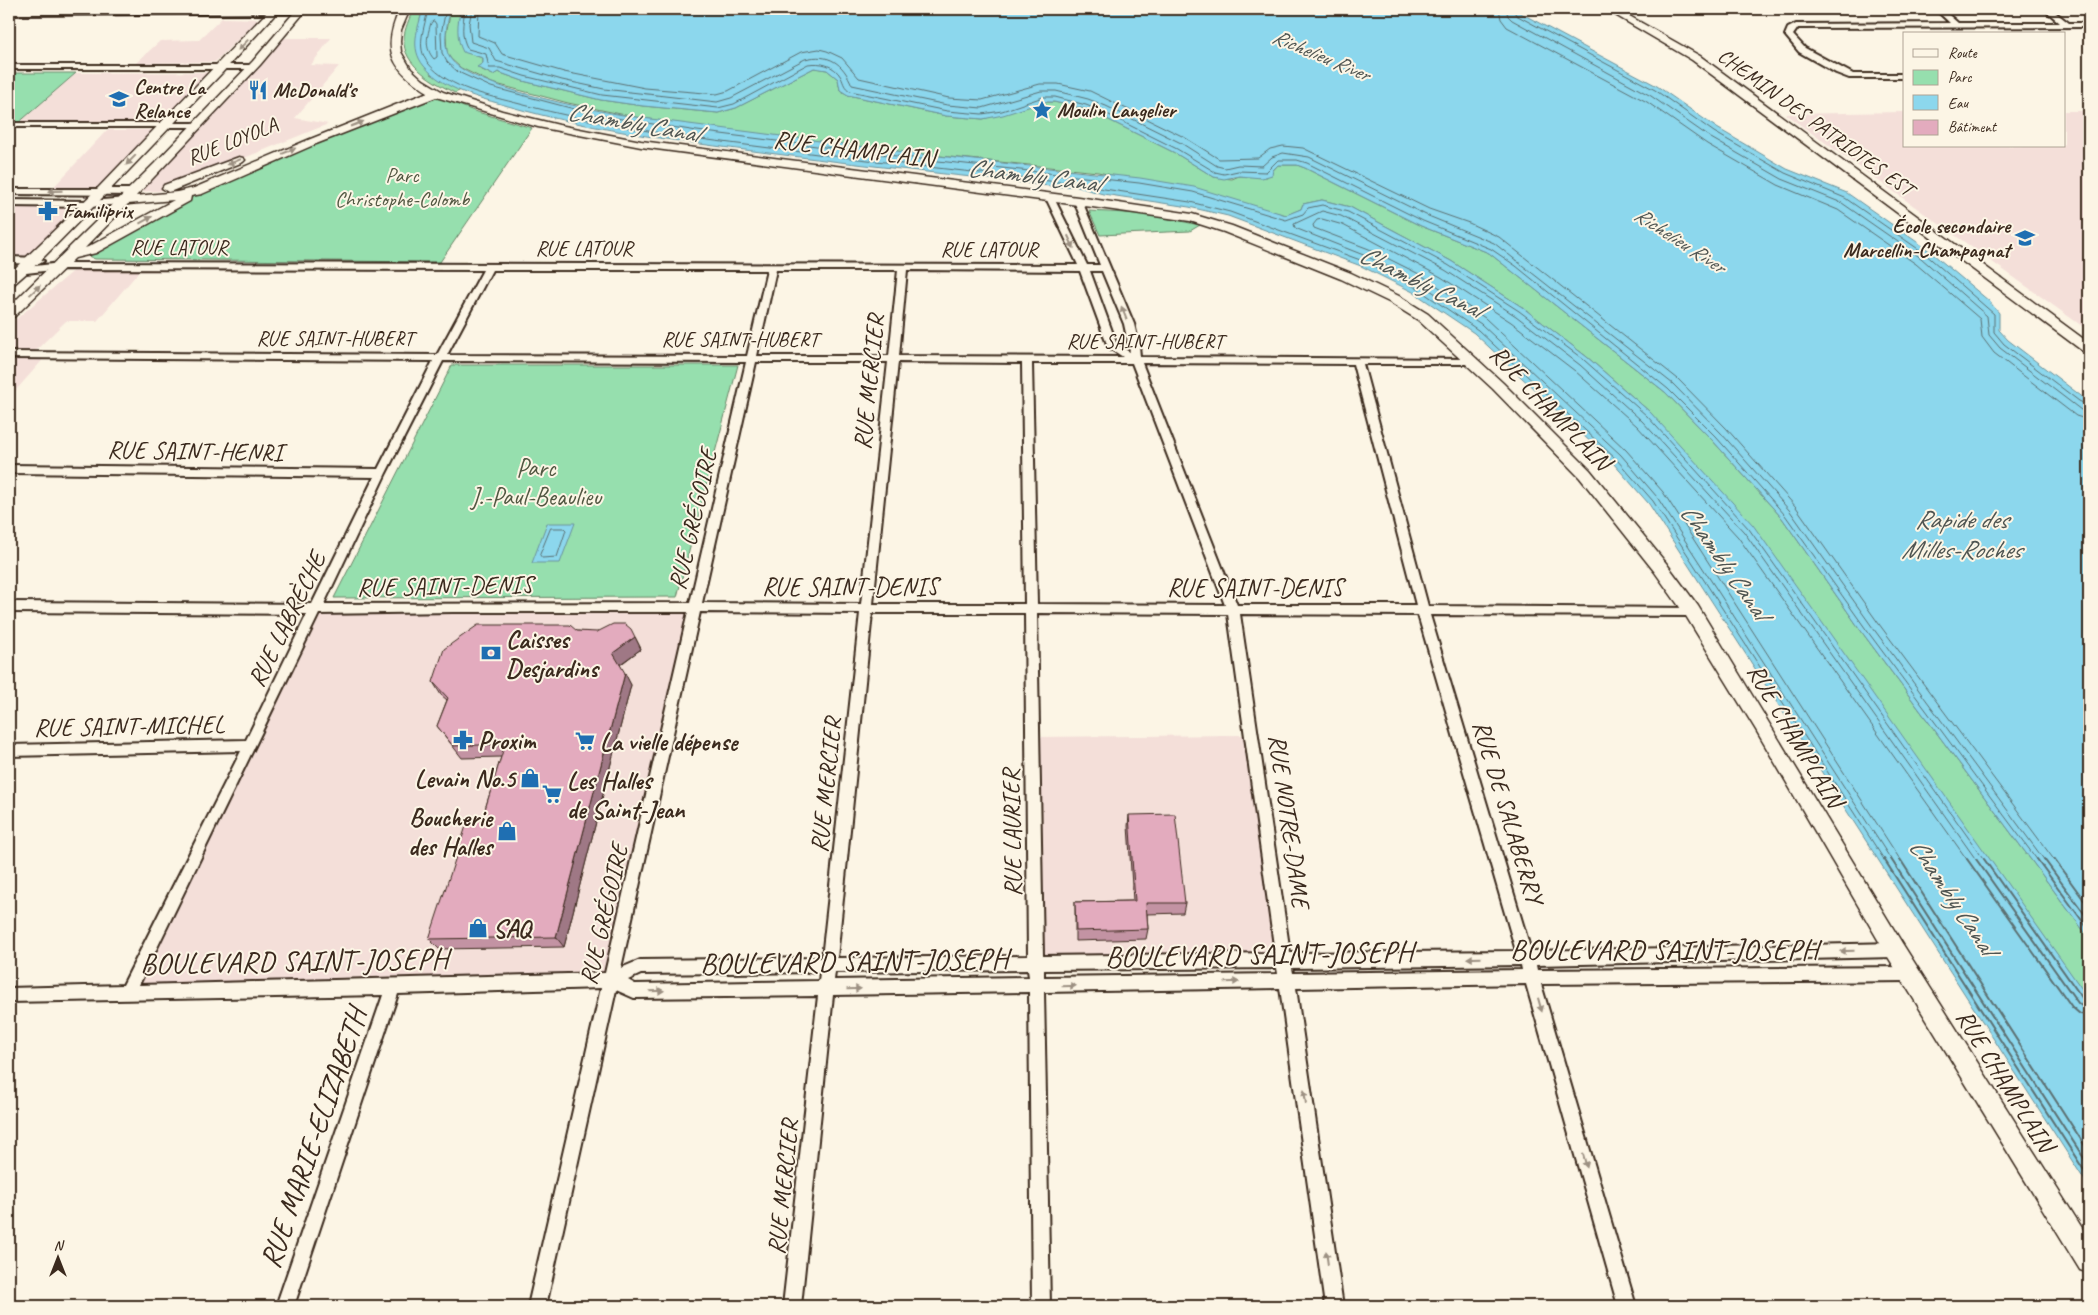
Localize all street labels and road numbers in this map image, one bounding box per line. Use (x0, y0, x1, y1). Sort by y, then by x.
street label: CHEMIN DES PATRIOTES EST (1713, 42, 1923, 204)
street label: RUE LOYOLA (183, 111, 281, 171)
street label: RUE CHAMPLAIN (772, 123, 940, 175)
street label: RUE LATOUR (130, 234, 230, 260)
street label: RUE LATOUR (535, 235, 635, 261)
street label: RUE LATOUR (940, 236, 1040, 262)
street label: RUE MERCIER (846, 311, 892, 451)
street label: RUE SAINT-HUBERT (256, 325, 418, 351)
street label: RUE SAINT-HUBERT (661, 326, 823, 352)
street label: RUE SAINT-HUBERT (1066, 328, 1228, 354)
street label: RUE CHAMPLAIN (1483, 338, 1621, 480)
street label: RUE SAINT-HENRI (107, 433, 288, 469)
street label: RUE GRÉGOIRE (661, 442, 725, 593)
street label: RUE LABRÈCHE (241, 544, 334, 692)
street label: RUE SAINT-DENIS (357, 568, 537, 604)
street label: RUE SAINT-DENIS (762, 571, 942, 603)
street label: RUE SAINT-DENIS (1167, 572, 1347, 604)
street label: RUE CHAMPLAIN (1740, 658, 1853, 816)
street label: RUE SAINT-MICHEL (34, 708, 226, 744)
street label: RUE MERCIER (803, 714, 849, 854)
street label: RUE DE SALABERRY (1465, 717, 1552, 911)
street label: RUE NOTRE-DAME (1261, 732, 1317, 913)
street label: RUE LAURIER (995, 766, 1029, 897)
street label: RUE GRÉGOIRE (572, 837, 636, 988)
street label: BOULEVARD SAINT-JOSEPH (1510, 930, 1823, 968)
street label: BOULEVARD SAINT-JOSEPH (1105, 932, 1418, 976)
street label: BOULEVARD SAINT-JOSEPH (140, 939, 453, 983)
street label: BOULEVARD SAINT-JOSEPH (700, 939, 1013, 983)
street label: RUE MARIE-ELIZABETH (251, 999, 377, 1273)
street label: RUE CHAMPLAIN (1949, 1004, 2064, 1161)
street label: RUE MERCIER (760, 1116, 806, 1256)

